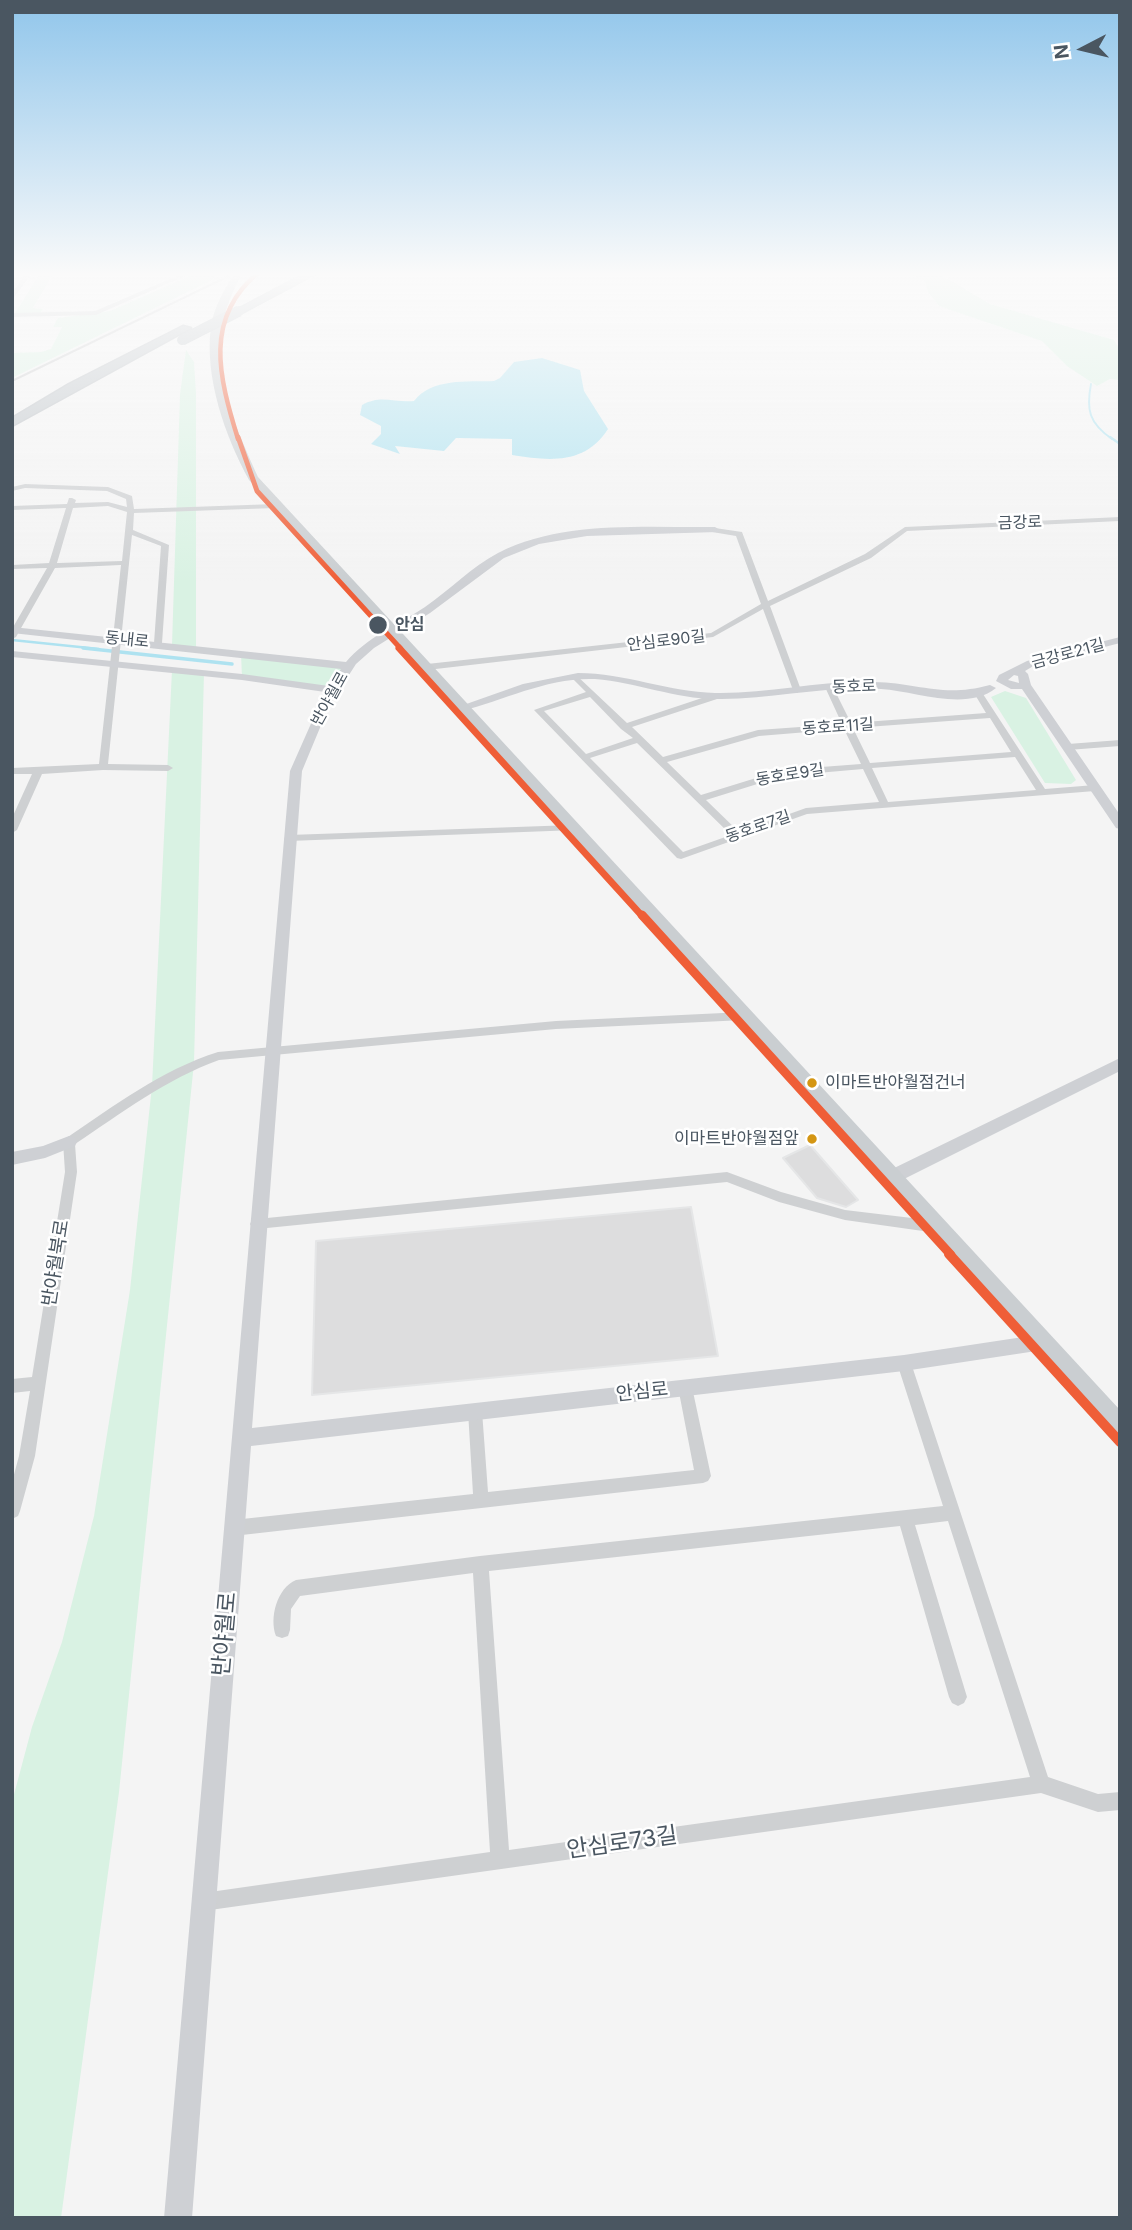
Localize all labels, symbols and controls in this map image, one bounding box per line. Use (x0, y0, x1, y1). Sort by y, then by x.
north arrow (1048, 14, 1118, 84)
text: N (1049, 43, 1074, 60)
street label: 금강로 (998, 513, 1042, 533)
marker: 안심 (367, 614, 389, 636)
place label: 안심 (395, 615, 424, 635)
street label: 안심로90길 (626, 627, 706, 655)
street label: 동내로 (104, 628, 150, 652)
street label: 금강로21길 (1029, 635, 1107, 673)
street label: 반야월로 (307, 669, 353, 729)
street label: 동호로 (832, 677, 876, 697)
street label: 동호로11길 (801, 715, 875, 739)
street label: 동호로9길 (755, 760, 825, 790)
street label: 동호로7길 (723, 807, 793, 847)
place label: 이마트반야월점건너 (825, 1073, 966, 1093)
marker: 이마트반야월점건너 (805, 1076, 819, 1090)
place label: 이마트반야월점앞 (674, 1129, 799, 1149)
marker: 이마트반야월점앞 (805, 1132, 819, 1146)
street label: 반야월북로 (38, 1218, 74, 1308)
street label: 안심로 (615, 1378, 669, 1406)
street label: 반야월로 (208, 1591, 242, 1677)
street label: 안심로73길 (565, 1822, 679, 1864)

